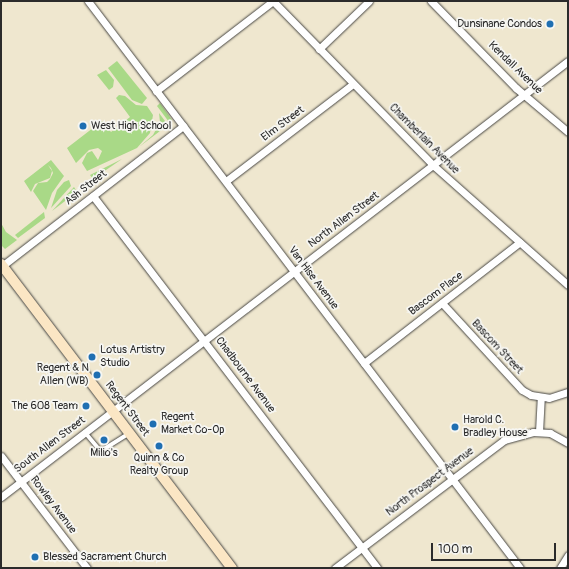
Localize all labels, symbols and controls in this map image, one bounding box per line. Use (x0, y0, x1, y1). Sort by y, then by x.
place label: Dunsinane Condos (457, 17, 542, 31)
marker: Dunsinane Condos (545, 19, 555, 29)
street label: Kendall Avenue (485, 39, 545, 97)
street label: Chamberlain Avenue (386, 101, 462, 177)
street label: Elm Street (259, 104, 307, 144)
place label: West High School (91, 119, 171, 133)
marker: West High School (78, 121, 88, 131)
street label: Ash Street (62, 168, 110, 208)
street label: North Allen Street (306, 189, 382, 251)
street label: Van Hise Avenue (285, 244, 341, 312)
street label: Bascom Place (406, 269, 466, 319)
street label: Bascom Street (469, 317, 525, 377)
street label: Chadbourne Avenue (212, 335, 278, 415)
place label: Lotus Artistry Studio (100, 344, 165, 370)
marker: Lotus Artistry Studio (87, 352, 97, 362)
place label: Regent & N Allen (WB) (37, 362, 89, 388)
marker: Regent & N Allen (WB) (92, 370, 102, 380)
street label: Regent Street (102, 379, 152, 439)
place label: The 608 Team (11, 399, 78, 413)
marker: The 608 Team (81, 401, 91, 411)
place label: Regent Market Co-Op (161, 411, 224, 437)
street label: South Allen Street (12, 414, 88, 476)
place label: Harold C. Bradley House (463, 414, 528, 440)
marker: Regent Market Co-Op (148, 419, 158, 429)
marker: Harold C. Bradley House (450, 422, 460, 432)
marker: Milio's (99, 435, 109, 445)
marker: Quinn & Co Realty Group (154, 441, 164, 451)
street label: North Prospect Avenue (384, 445, 476, 519)
place label: Milio's (90, 446, 118, 460)
place label: Quinn & Co Realty Group (130, 452, 188, 478)
street label: Rowley Avenue (27, 474, 79, 536)
scale bar (433, 535, 558, 561)
text: 100 m (438, 542, 472, 557)
place label: Blessed Sacrament Church (43, 550, 167, 564)
marker: Blessed Sacrament Church (30, 552, 40, 562)

